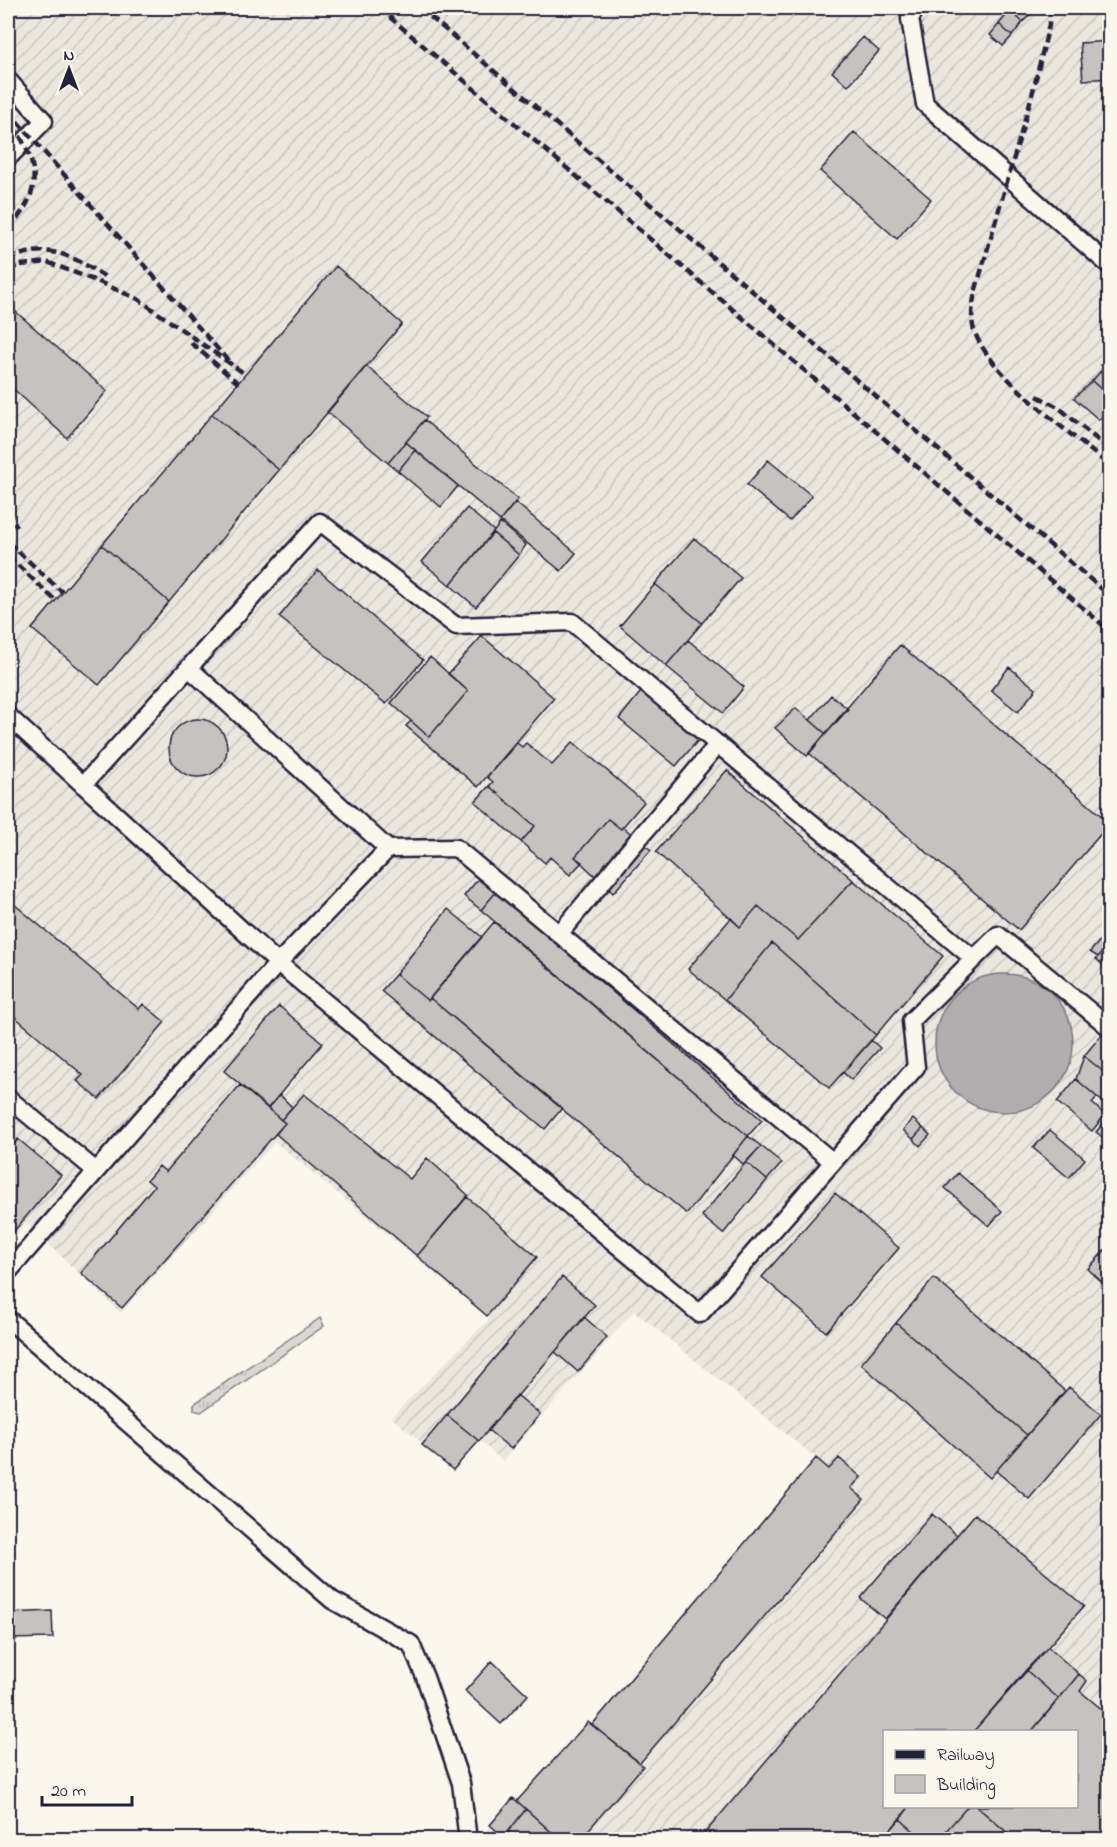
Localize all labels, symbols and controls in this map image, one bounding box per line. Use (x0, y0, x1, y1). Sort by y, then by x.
north arrow (39, 39, 99, 99)
text: N (64, 44, 75, 68)
legend (883, 1730, 1078, 1808)
text: Railway (937, 1743, 994, 1769)
scale bar (42, 1769, 132, 1807)
text: Building (936, 1773, 996, 1800)
text: 20 m (51, 1779, 86, 1805)

